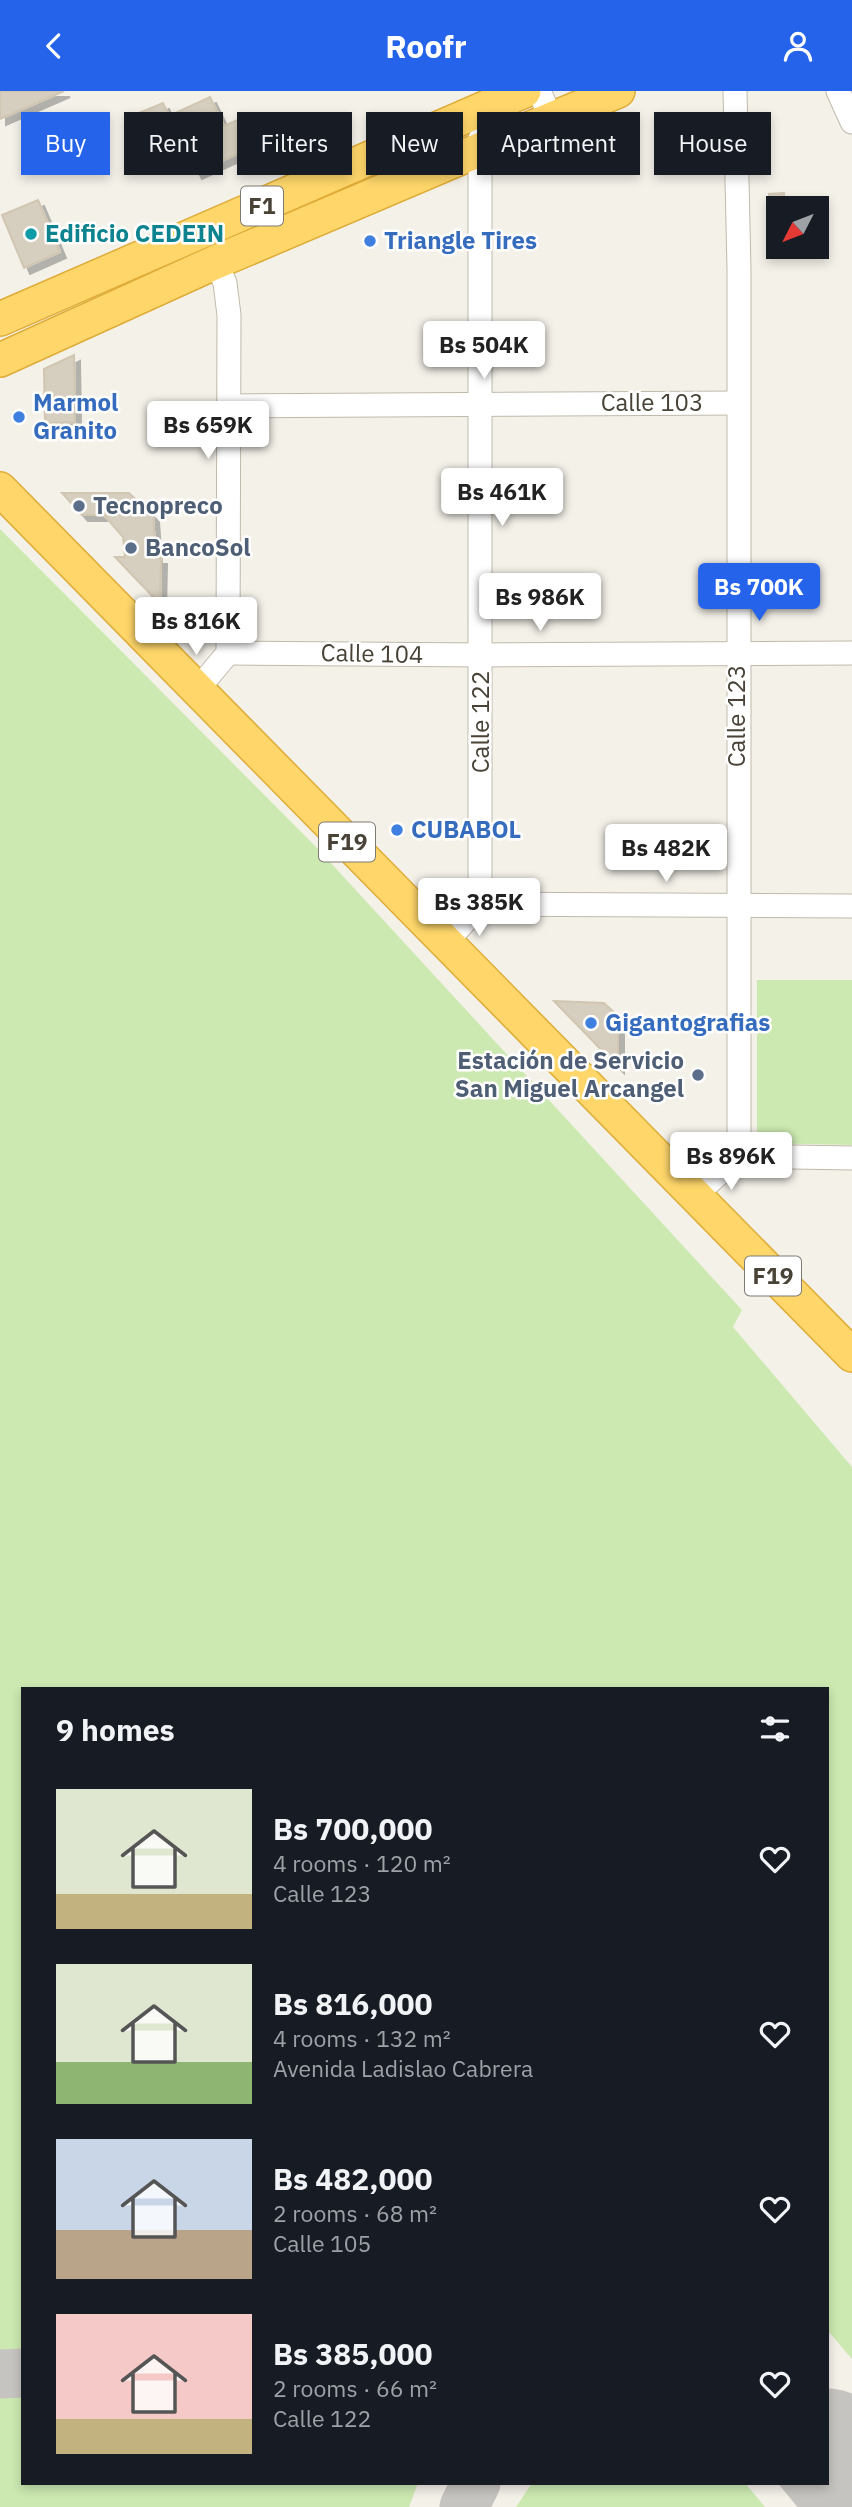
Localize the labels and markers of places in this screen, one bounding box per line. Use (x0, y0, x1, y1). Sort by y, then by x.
place label: Edificio CEDEIN (45, 217, 224, 249)
place label: Triangle Tires (384, 224, 537, 256)
marker: Edificio CEDEIN (23, 226, 39, 242)
marker: Triangle Tires (362, 233, 378, 249)
pin: Bs 504K (419, 321, 549, 381)
place label: Marmol Granito (33, 386, 118, 446)
pin: Bs 659K (143, 401, 273, 461)
marker: Marmol Granito (11, 409, 27, 425)
pin: Bs 461K (437, 469, 567, 528)
place label: Tecnopreco (93, 489, 223, 521)
marker: Tecnopreco (71, 498, 87, 514)
place label: BancoSol (145, 531, 251, 563)
marker: BancoSol (123, 540, 139, 556)
pin: Bs 700K (694, 563, 824, 623)
pin: Bs 986K (475, 573, 605, 633)
pin: Bs 816K (131, 597, 261, 657)
place label: CUBABOL (411, 813, 521, 845)
marker: CUBABOL (389, 822, 405, 838)
pin: Bs 482K (601, 825, 731, 884)
pin: Bs 385K (414, 879, 544, 938)
place label: Gigantografias (605, 1006, 770, 1038)
marker: Gigantografias (583, 1015, 599, 1031)
place label: Estación de Servicio San Miguel Arcangel (455, 1044, 684, 1104)
marker: Estación de Servicio San Miguel Arcangel (690, 1067, 706, 1083)
pin: Bs 896K (666, 1133, 796, 1192)

